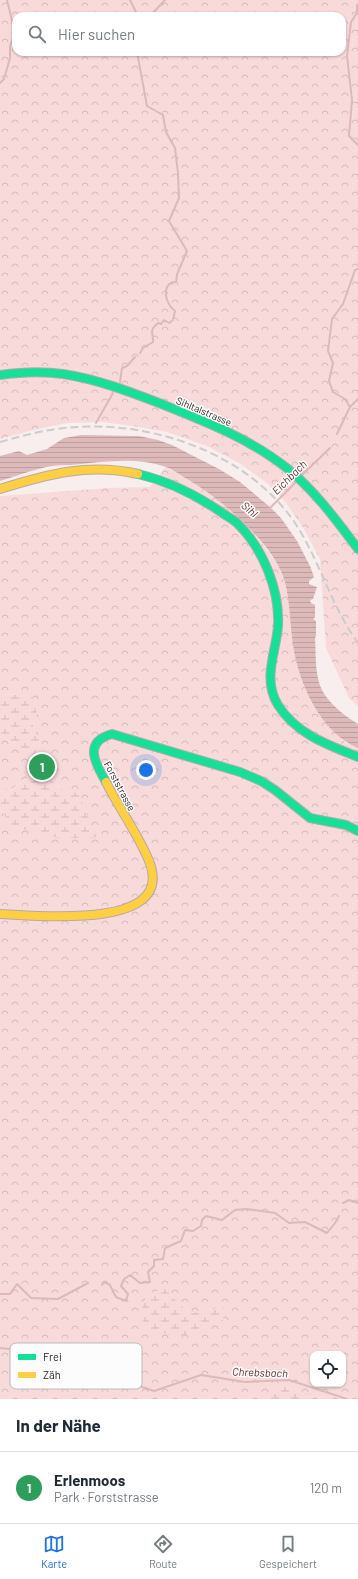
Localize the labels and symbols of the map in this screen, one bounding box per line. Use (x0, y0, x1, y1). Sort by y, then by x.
street label: Sihltalstrasse (174, 394, 234, 428)
water label: Eichbach (269, 457, 309, 497)
water label: Sihl (239, 498, 261, 520)
pin: 1 (29, 752, 55, 782)
street label: Forststrasse (102, 759, 138, 813)
your location (136, 760, 156, 780)
legend (10, 1343, 142, 1389)
text: Frei (43, 1350, 62, 1363)
water label: Chrebsbach (232, 1365, 288, 1379)
text: Zäh (43, 1368, 61, 1381)

